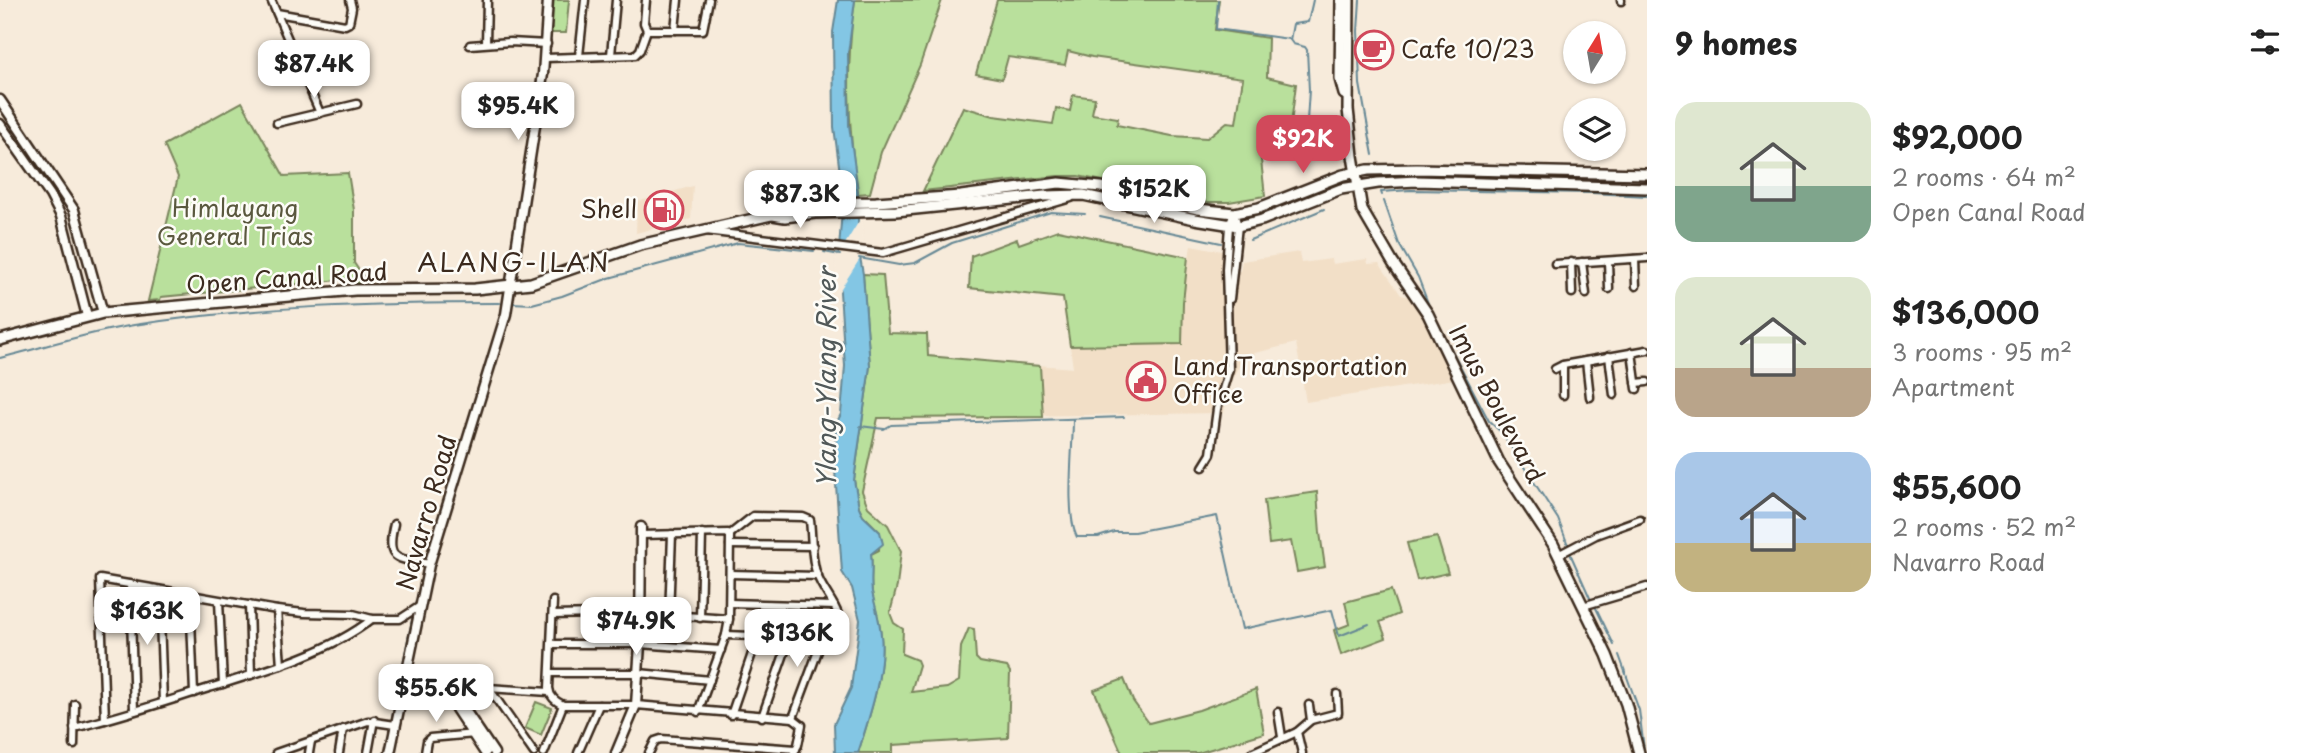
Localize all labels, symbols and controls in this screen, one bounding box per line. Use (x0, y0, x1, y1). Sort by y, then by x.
text: 9 homes (1675, 20, 1797, 65)
north arrow (1563, 21, 1626, 84)
map controls (1563, 21, 1626, 161)
icon: filters (2246, 23, 2284, 61)
cafe icon: Cafe 10/23 (1353, 29, 1395, 71)
place label: Cafe 10/23 (1401, 30, 1535, 66)
pin: $87.4K (257, 41, 371, 100)
text: $87.4K (274, 45, 354, 80)
pin: $95.4K (461, 82, 575, 142)
text: $95.4K (477, 87, 559, 122)
button: layers (1563, 98, 1626, 161)
text: $92,000 (1892, 114, 2023, 159)
pin: $92K (1262, 116, 1344, 175)
text: $92K (1272, 120, 1334, 155)
icon: home (1731, 130, 1815, 214)
text: 2 rooms · 64 m² (1892, 159, 2076, 194)
pin: $152K (1105, 166, 1203, 225)
pin: $87.3K (743, 170, 857, 230)
text: $152K (1118, 170, 1190, 205)
text: $87.3K (760, 175, 840, 210)
park label: Himlayang General Trias (157, 189, 313, 253)
fuel station icon: Shell (643, 189, 685, 231)
place label: Shell (580, 190, 637, 226)
text: Open Canal Road (1892, 194, 2086, 229)
district label: ALANG-ILAN (418, 242, 610, 281)
street label: Open Canal Road (185, 252, 389, 302)
water label: Ylang-Ylang River (806, 265, 845, 488)
text: $136,000 (1892, 289, 2039, 334)
icon: home (1731, 305, 1815, 389)
street label: Imus Boulevard (1441, 317, 1555, 489)
text: 3 rooms · 95 m² (1892, 334, 2072, 369)
place label: Land Transportation Office (1173, 347, 1408, 411)
public building icon: Land Transportation Office (1125, 360, 1167, 402)
text: Apartment (1892, 369, 2015, 404)
street label: Navarro Road (386, 431, 464, 594)
text: $55,600 (1892, 464, 2021, 509)
icon: home (1731, 480, 1815, 564)
text: 2 rooms · 52 m² (1892, 509, 2076, 544)
text: Navarro Road (1892, 544, 2045, 579)
pin: $163K (98, 588, 196, 647)
text: $163K (110, 592, 184, 627)
pin: $74.9K (579, 598, 693, 657)
text: $74.9K (597, 602, 675, 637)
pin: $136K (748, 610, 846, 669)
text: $136K (760, 614, 834, 649)
pin: $55.6K (379, 664, 493, 724)
text: $55.6K (394, 669, 478, 704)

